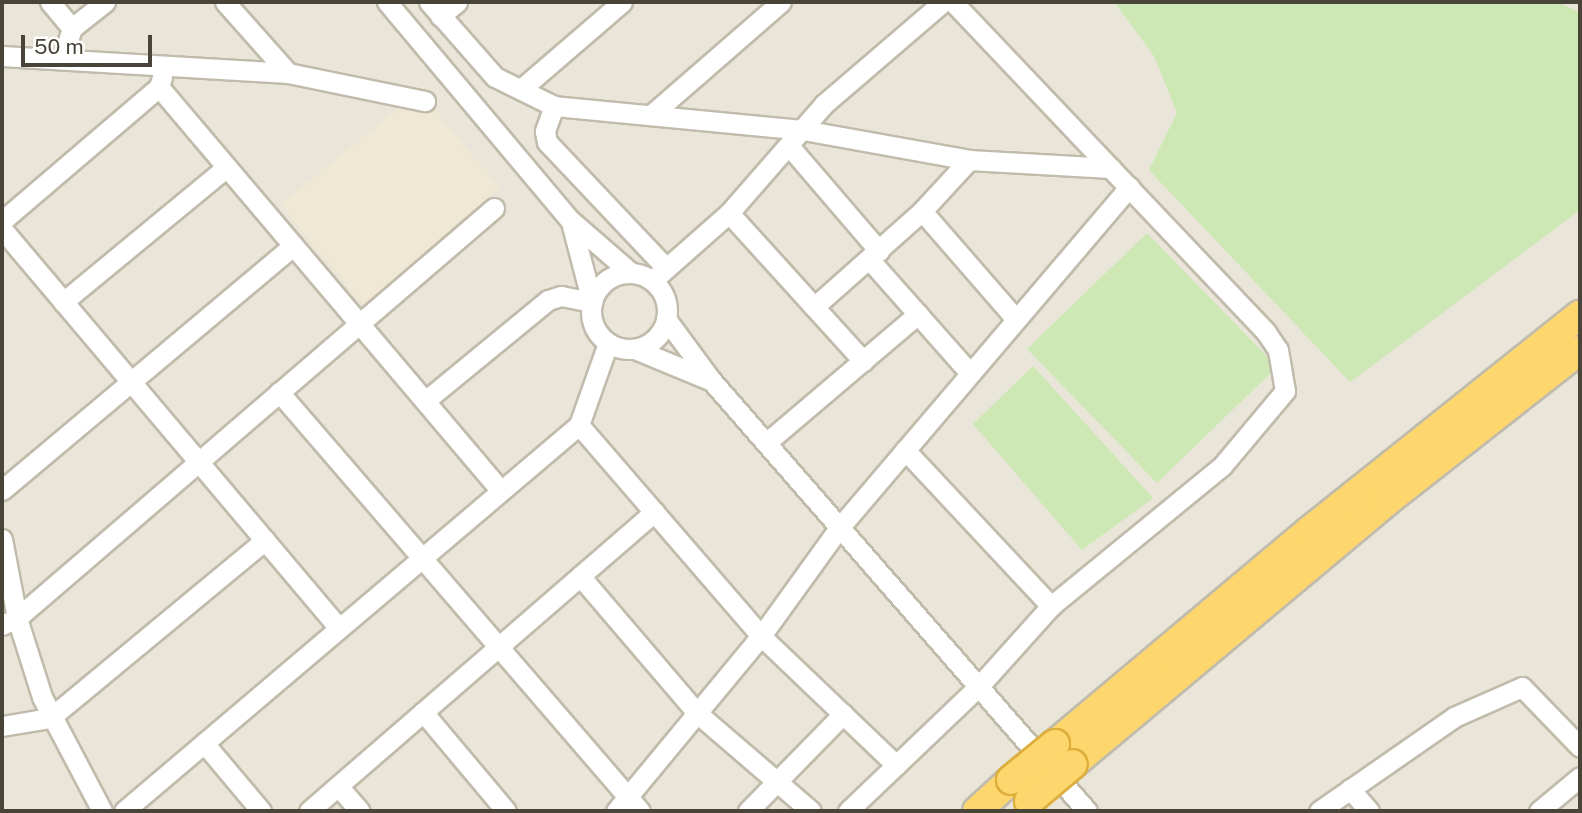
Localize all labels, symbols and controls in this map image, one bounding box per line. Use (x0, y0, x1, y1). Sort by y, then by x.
scale bar (24, 21, 156, 65)
text: 50 m (34, 34, 84, 59)

